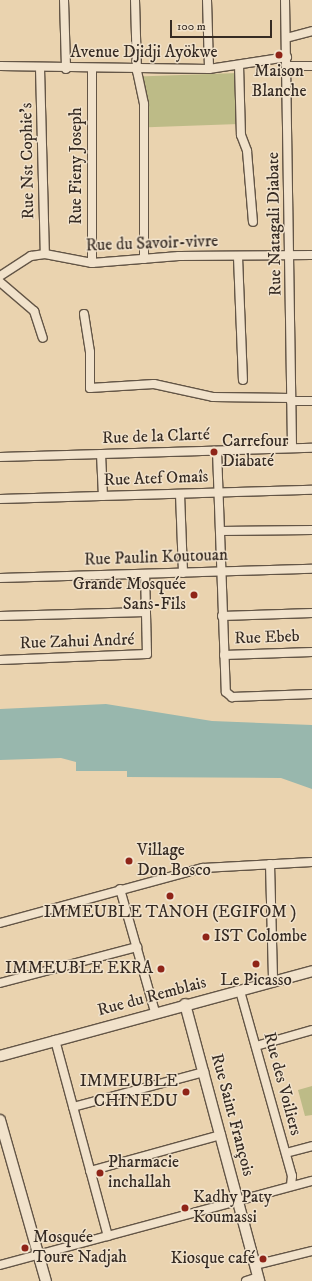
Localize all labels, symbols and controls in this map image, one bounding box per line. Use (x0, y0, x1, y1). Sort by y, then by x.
scale bar (172, 12, 274, 38)
text: 100 m (177, 19, 206, 34)
street label: Avenue Djidji Ayökwe (70, 43, 218, 63)
marker: Maison Blanche (274, 50, 284, 60)
place label: Maison Blanche (251, 62, 307, 102)
street label: Rue Nst Cophie's (17, 103, 39, 219)
street label: Rue Fieny Joseph (67, 107, 87, 225)
street label: Rue Natagali Diabate (264, 152, 286, 296)
street label: Rue du Savoir-vivre (85, 231, 219, 257)
street label: Rue de la Clarté (102, 425, 210, 449)
place label: Carrefour Diabaté (222, 432, 288, 472)
marker: Carrefour Diabaté (209, 447, 219, 457)
street label: Rue Atef Omaîs (103, 467, 209, 491)
street label: Rue Paulin Koutouan (84, 545, 228, 571)
place label: Grande Mosquée Sans-Fils (73, 575, 186, 615)
marker: Grande Mosquée Sans-Fils (189, 590, 199, 600)
street label: Rue Ebeb (234, 627, 300, 649)
street label: Rue Zahui André (19, 630, 135, 654)
place label: Village Don Bosco (137, 841, 211, 881)
marker: Village Don Bosco (124, 856, 134, 866)
marker: IMMEUBLE TANOH (EGIFOM ) (165, 891, 175, 901)
place label: IMMEUBLE TANOH (EGIFOM ) (44, 903, 296, 923)
place label: IST Colombe (214, 927, 307, 947)
marker: IST Colombe (201, 932, 211, 942)
place label: IMMEUBLE EKRA (5, 959, 153, 979)
marker: Le Picasso (251, 959, 261, 969)
marker: IMMEUBLE EKRA (156, 964, 166, 974)
place label: Le Picasso (220, 971, 292, 991)
street label: Rue du Remblais (95, 973, 209, 1021)
street label: Rue des Voiliers (258, 1030, 306, 1138)
street label: Rue Saint François (206, 1051, 258, 1179)
place label: IMMEUBLE CHINEDU (80, 1072, 178, 1112)
marker: IMMEUBLE CHINEDU (181, 1087, 191, 1097)
place label: Pharmacie inchallah (108, 1153, 179, 1193)
marker: Pharmacie inchallah (95, 1168, 105, 1178)
place label: Kadhy Paty Koumassi (193, 1188, 272, 1228)
marker: Kadhy Paty Koumassi (180, 1203, 190, 1213)
place label: Mosquée Toure Nadjah (33, 1228, 127, 1268)
marker: Mosquée Toure Nadjah (20, 1243, 30, 1253)
place label: Kiosque café (170, 1249, 255, 1269)
marker: Kiosque café (258, 1254, 268, 1264)

